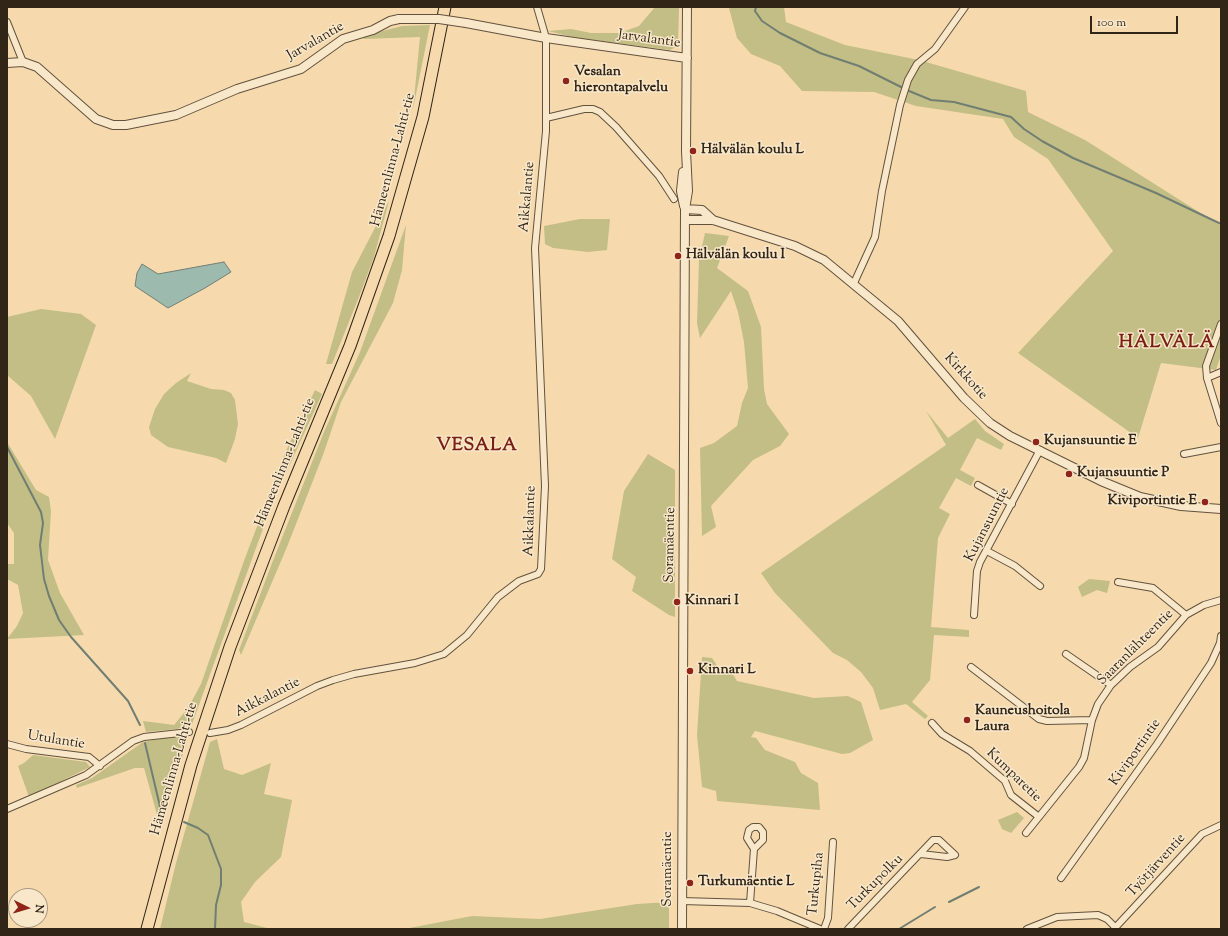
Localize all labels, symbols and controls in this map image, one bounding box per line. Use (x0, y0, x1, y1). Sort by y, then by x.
scale bar (1092, 8, 1180, 34)
text: 100 m (1097, 14, 1126, 32)
street label: Jarvalantie (284, 19, 348, 65)
street label: Jarvalantie (617, 27, 681, 53)
place label: Vesalan hierontapalvelu (574, 65, 668, 98)
marker: Vesalan hierontapalvelu (561, 76, 571, 86)
street label: Hämeenlinna-Lahti-tie (368, 92, 420, 228)
place label: Hälvälän koulu L (701, 143, 804, 159)
marker: Hälvälän koulu L (688, 146, 698, 156)
street label: Aikkalantie (517, 161, 539, 233)
place label: Hälvälän koulu I (686, 248, 785, 264)
marker: Hälvälän koulu I (673, 251, 683, 261)
district label: HÄLVÄLÄ (1119, 333, 1215, 355)
street label: Kirkkotie (940, 350, 990, 404)
street label: Hämeenlinna-Lahti-tie (252, 396, 320, 530)
place label: Kujansuuntie E (1044, 434, 1137, 450)
district label: VESALA (436, 436, 518, 458)
marker: Kujansuuntie E (1031, 437, 1041, 447)
place label: Kujansuuntie P (1077, 466, 1169, 482)
marker: Kujansuuntie P (1064, 469, 1074, 479)
street label: Aikkalantie (521, 485, 541, 557)
street label: Kujansuuntie (962, 485, 1014, 565)
place label: Kiviportintie E (1107, 494, 1197, 510)
marker: Kiviportintie E (1200, 497, 1210, 507)
street label: Soramäentie (662, 507, 680, 583)
place label: Kinnari I (685, 594, 739, 610)
marker: Kinnari I (672, 597, 682, 607)
street label: Saaranlähteentie (1094, 606, 1178, 690)
place label: Kinnari L (698, 663, 756, 679)
marker: Kinnari L (685, 666, 695, 676)
street label: Aikkalantie (233, 674, 303, 722)
street label: Hämeenlinna-Lahti-tie (148, 701, 202, 837)
place label: Kauneushoitola Laura (975, 704, 1070, 736)
marker: Kauneushoitola Laura (962, 715, 972, 725)
street label: Kiviportintie (1107, 716, 1165, 790)
street label: Utulantie (26, 728, 86, 754)
street label: Kumparetie (982, 746, 1044, 806)
street label: Soramäentie (661, 831, 677, 907)
street label: Työtjärventie (1124, 831, 1190, 901)
street label: Turkupiha (805, 851, 829, 917)
street label: Turkupolku (845, 852, 907, 914)
place label: Turkumäentie L (698, 875, 794, 891)
marker: Turkumäentie L (685, 878, 695, 888)
north arrow (8, 888, 48, 928)
text: N (31, 904, 47, 914)

